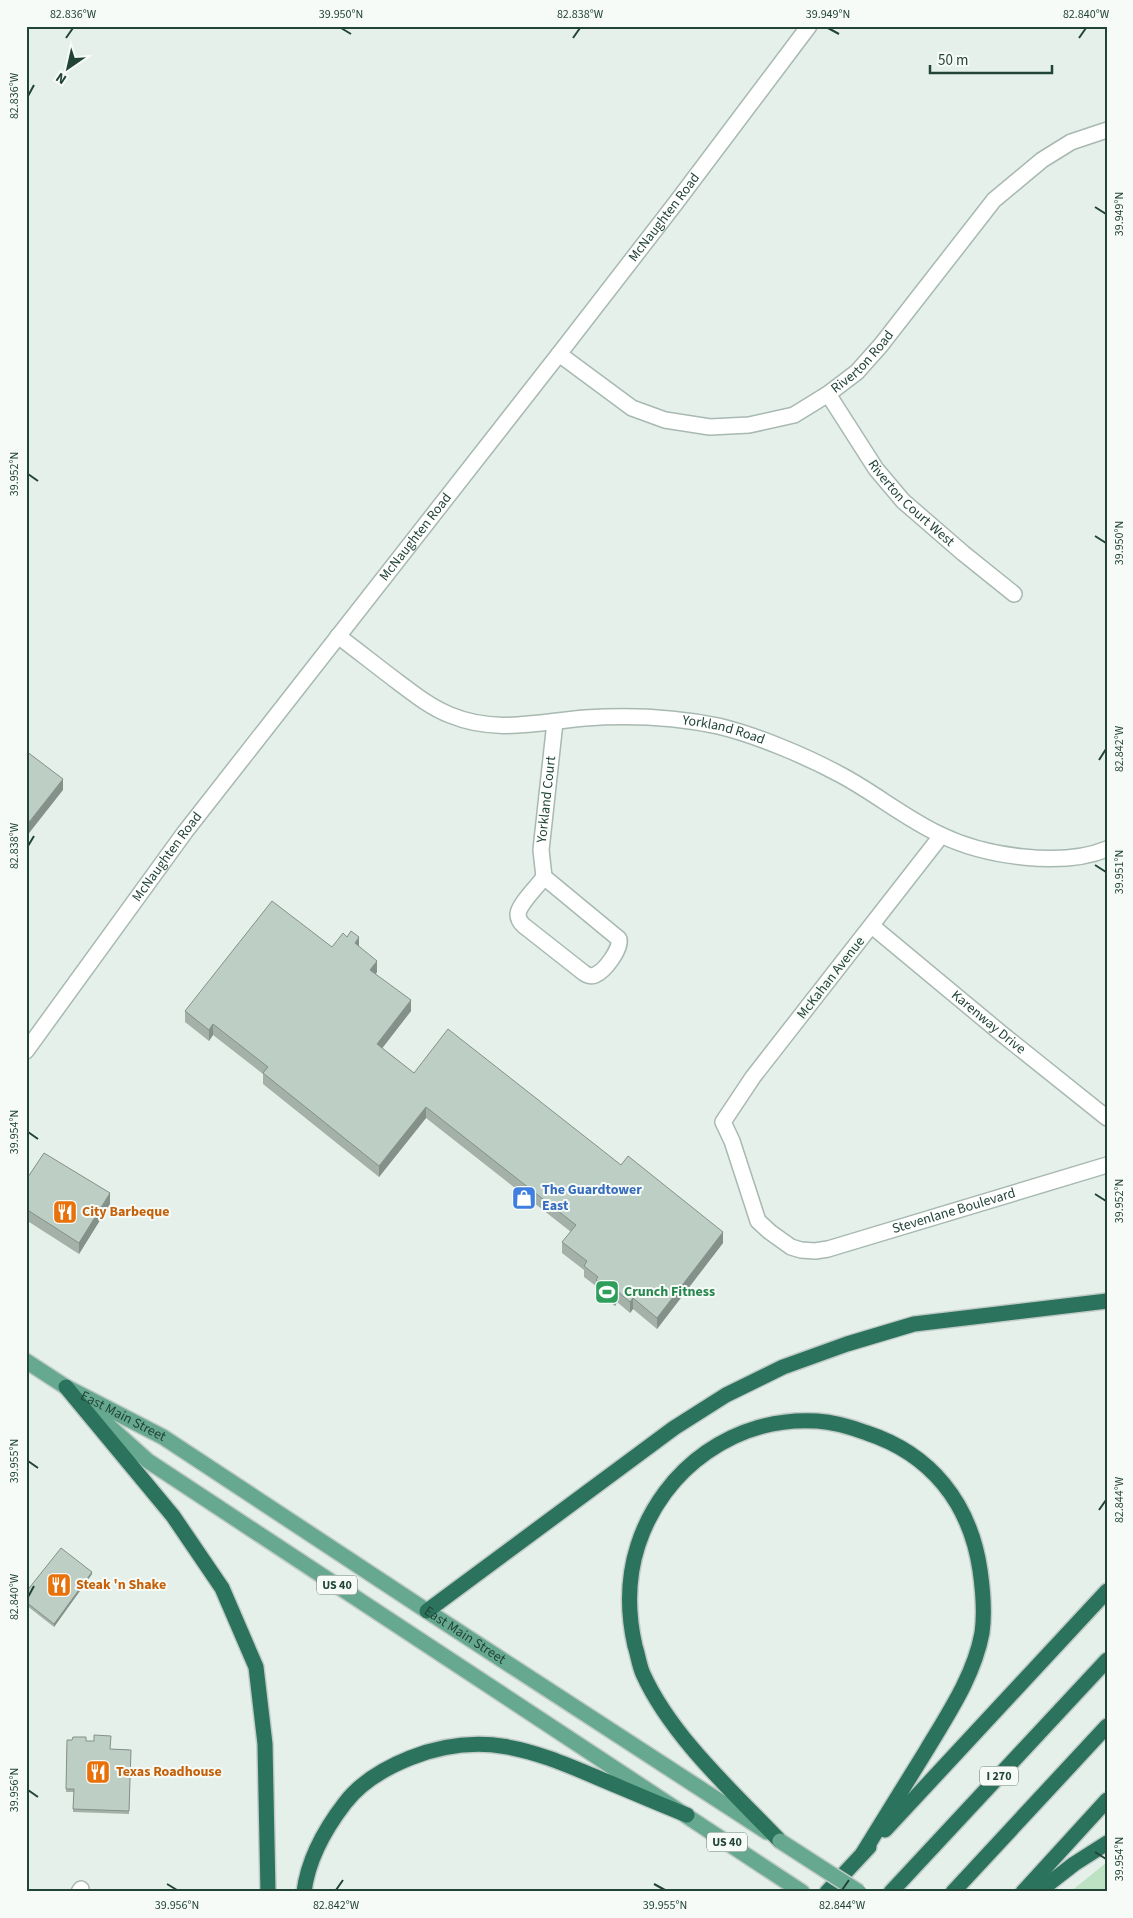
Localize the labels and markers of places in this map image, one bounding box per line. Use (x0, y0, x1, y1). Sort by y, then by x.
place label: The Guardtower East (542, 1180, 642, 1216)
shop icon: The Guardtower East (511, 1185, 537, 1211)
restaurant icon: City Barbeque (52, 1199, 78, 1225)
place label: City Barbeque (82, 1202, 169, 1222)
sports icon: Crunch Fitness (594, 1279, 620, 1305)
place label: Crunch Fitness (624, 1282, 715, 1302)
restaurant icon: Steak 'n Shake (46, 1572, 72, 1598)
place label: Steak 'n Shake (76, 1575, 166, 1595)
restaurant icon: Texas Roadhouse (85, 1759, 111, 1785)
place label: Texas Roadhouse (116, 1762, 222, 1782)

